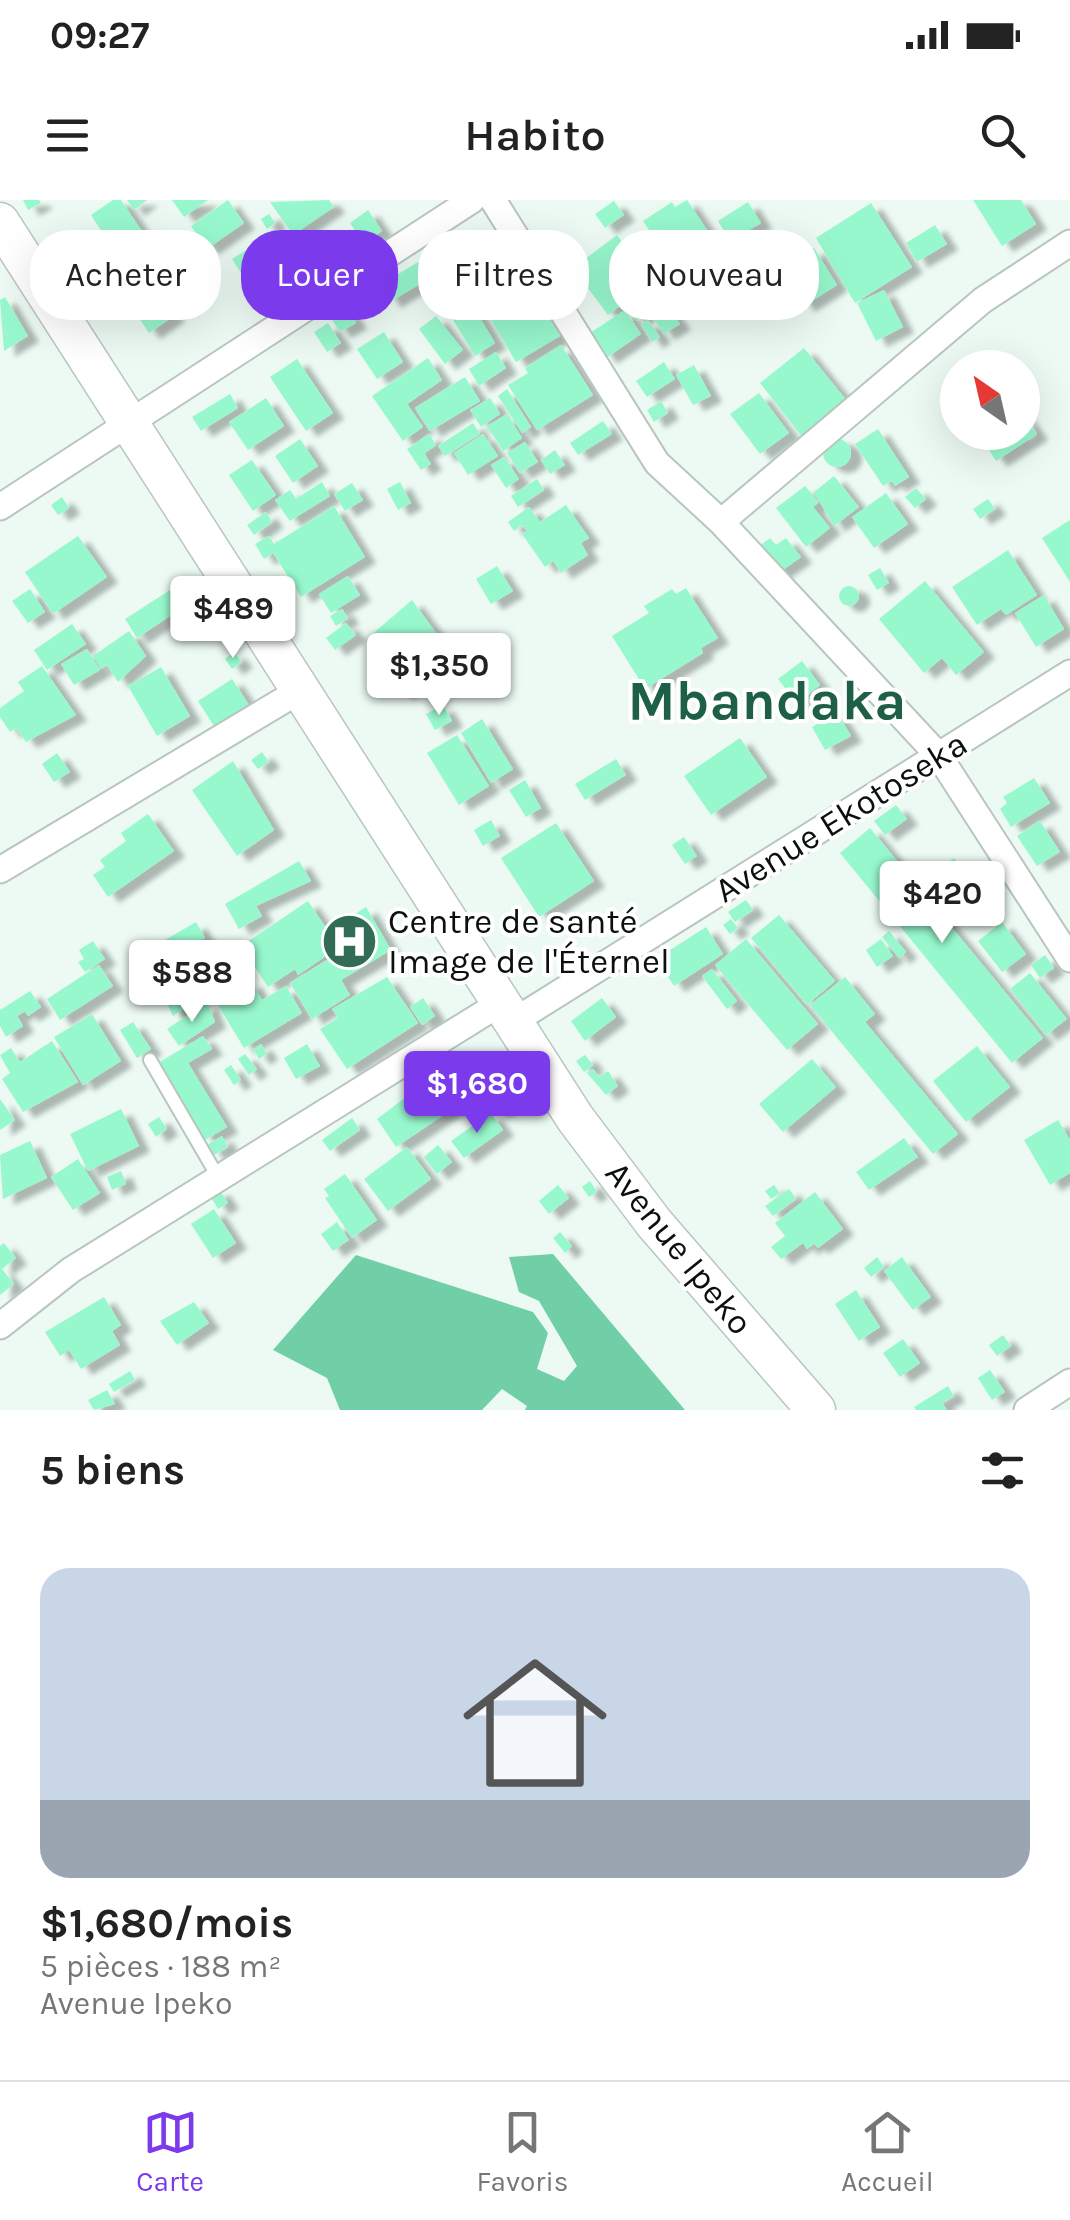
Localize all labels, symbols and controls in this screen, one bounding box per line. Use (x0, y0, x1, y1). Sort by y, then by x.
text: 09:27 (50, 13, 149, 58)
icon: menu (40, 108, 95, 163)
icon: search (975, 108, 1030, 163)
text: Habito (464, 109, 606, 161)
chip: Acheter (30, 230, 221, 320)
chip: Louer (241, 230, 398, 320)
chip: Filtres (418, 230, 589, 320)
chip: Nouveau (609, 230, 819, 320)
north arrow (940, 350, 1040, 450)
map controls (940, 350, 1040, 450)
pin: $489 (174, 576, 292, 661)
text: $489 (192, 590, 274, 627)
pin: $1,350 (358, 633, 520, 718)
text: $1,350 (389, 647, 489, 684)
district label: Mbandaka (628, 669, 906, 733)
street label: Avenue Ekotoseka (707, 723, 975, 911)
pin: $420 (883, 861, 1001, 946)
text: $420 (902, 875, 982, 912)
place label: Centre de santé Image de l'Éternel (388, 901, 670, 982)
hospital icon: Centre de santé Image de l'Éternel (319, 911, 379, 971)
pin: $588 (133, 940, 251, 1025)
text: $588 (151, 954, 233, 991)
pin: $1,680 (396, 1051, 558, 1136)
text: $1,680 (426, 1065, 528, 1102)
street label: Avenue Ipeko (597, 1153, 761, 1343)
icon: filters (975, 1443, 1030, 1498)
text: 5 biens (40, 1445, 185, 1495)
icon: home (445, 1633, 625, 1813)
text: $1,680/mois (40, 1898, 293, 1948)
text: 5 pièces · 188 m² (40, 1948, 281, 1985)
text: Avenue Ipeko (40, 1985, 233, 2022)
tab: Carte (136, 2105, 204, 2198)
tab: Favoris (477, 2105, 569, 2198)
tab: Accueil (841, 2105, 934, 2198)

